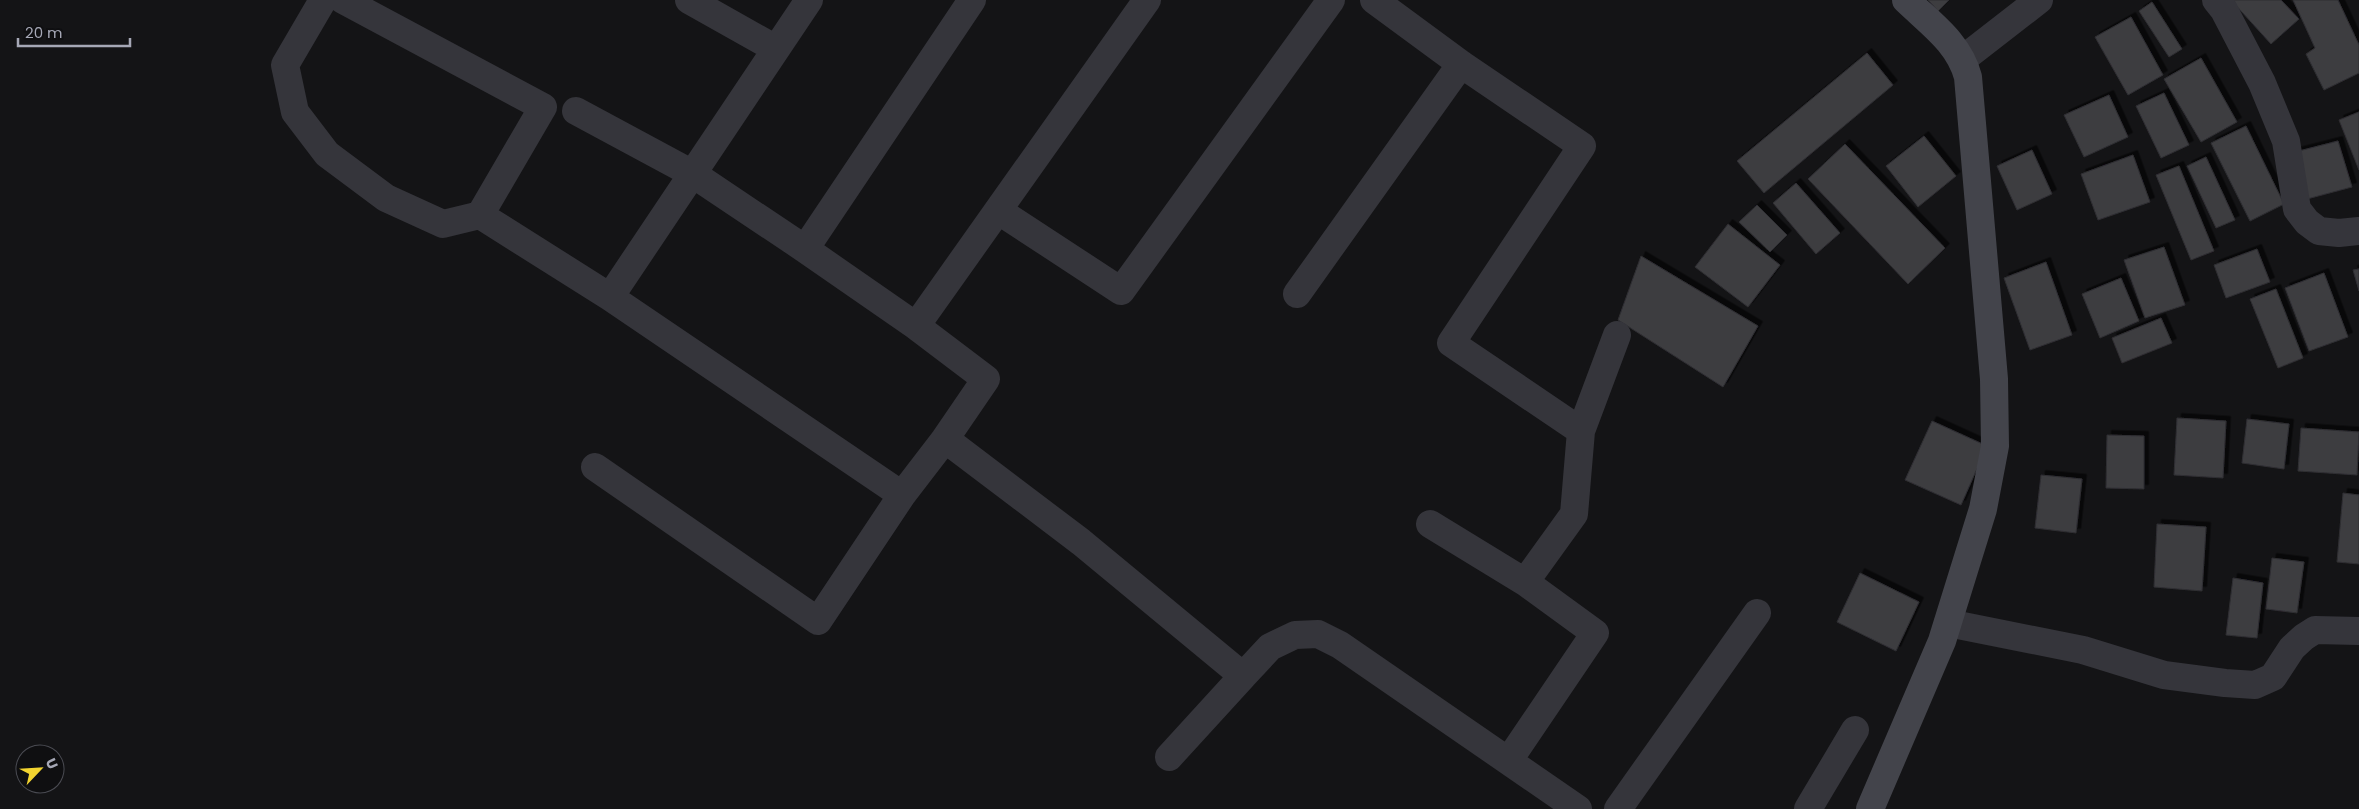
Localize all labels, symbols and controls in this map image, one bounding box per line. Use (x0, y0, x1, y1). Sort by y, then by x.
scale bar (18, 15, 130, 47)
text: 20 m (25, 22, 63, 43)
north arrow (15, 744, 65, 794)
text: U (41, 755, 63, 772)

